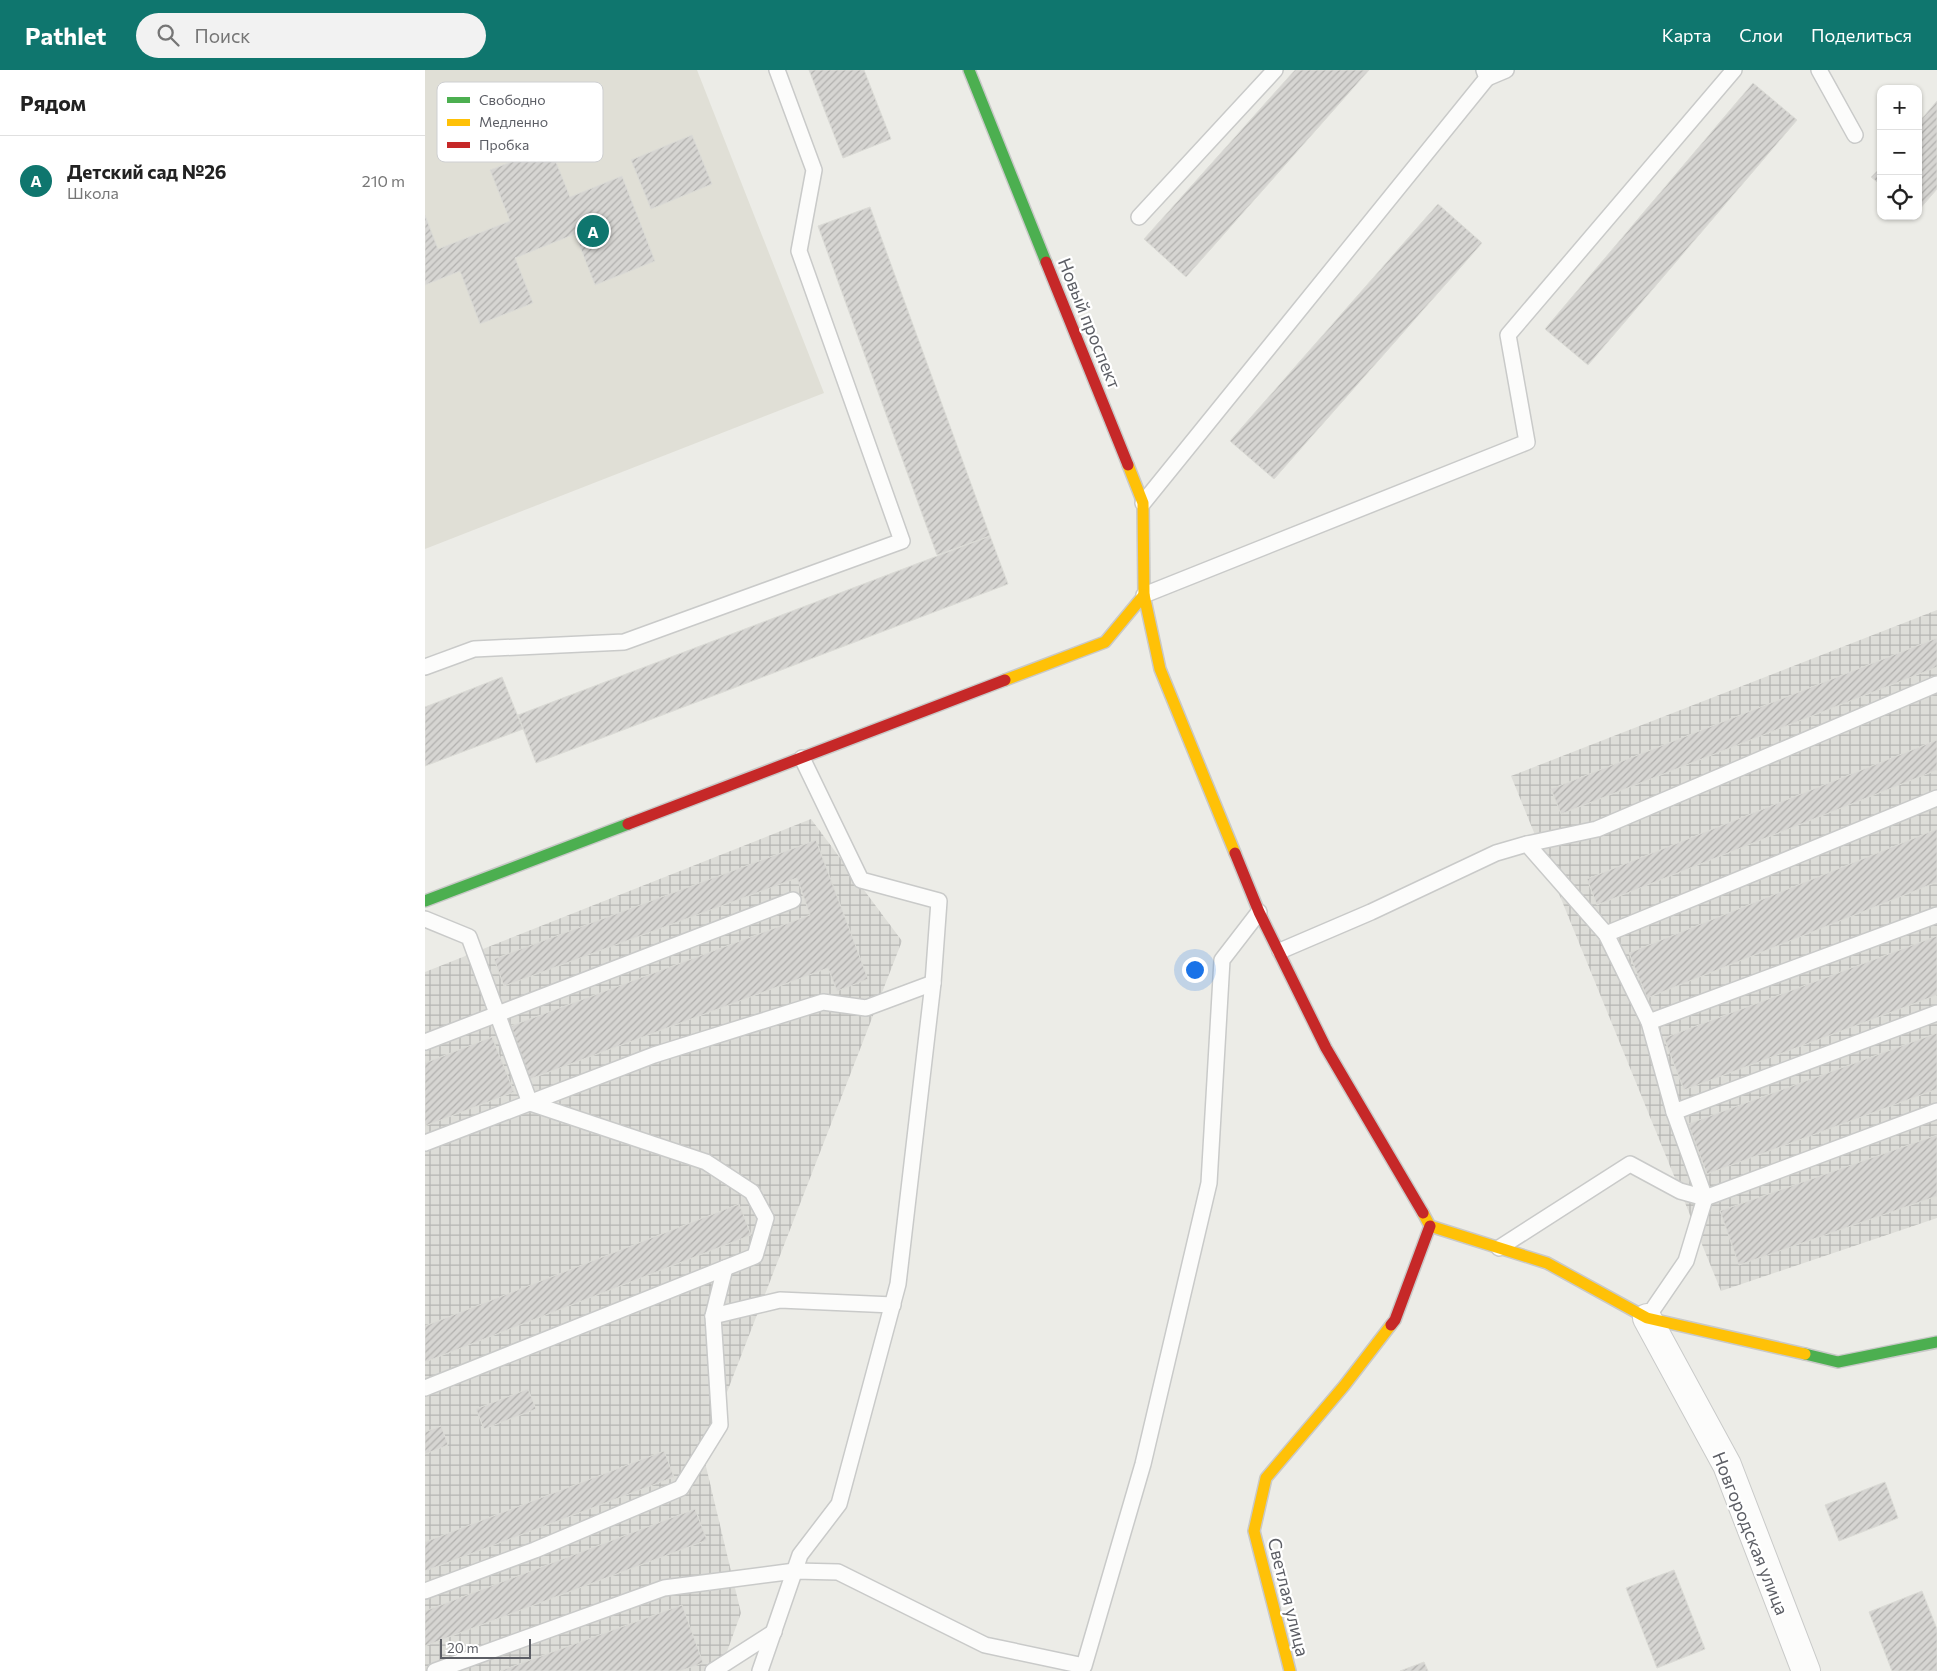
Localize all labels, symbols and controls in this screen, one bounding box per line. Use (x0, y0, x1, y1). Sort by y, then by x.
search box (136, 13, 486, 58)
text: Pathlet (25, 21, 106, 50)
icon: search (154, 21, 182, 49)
text: Поиск (194, 24, 250, 47)
text: Карта (1662, 24, 1711, 46)
text: Слои (1739, 24, 1783, 46)
text: Поделиться (1811, 24, 1912, 46)
legend (437, 82, 603, 162)
map controls (1877, 85, 1922, 220)
button: + (1877, 85, 1922, 130)
text: Рядом (20, 90, 86, 115)
text: Свободно (479, 91, 546, 108)
text: Медленно (479, 113, 548, 130)
button: − (1877, 130, 1922, 175)
text: Пробка (479, 136, 529, 153)
text: Детский сад №26 (67, 160, 227, 183)
text: A (30, 171, 42, 190)
text: 210 m (362, 171, 405, 190)
button: locate (1877, 175, 1922, 220)
text: Школа (67, 183, 119, 202)
pin: A (577, 212, 609, 250)
street label: Новый проспект (1054, 254, 1126, 392)
your location (1182, 957, 1208, 983)
street label: Новгородская улица (1708, 1448, 1794, 1618)
street label: Светлая улица (1264, 1535, 1314, 1659)
scale bar (440, 1636, 531, 1659)
text: 20 m (447, 1639, 479, 1656)

